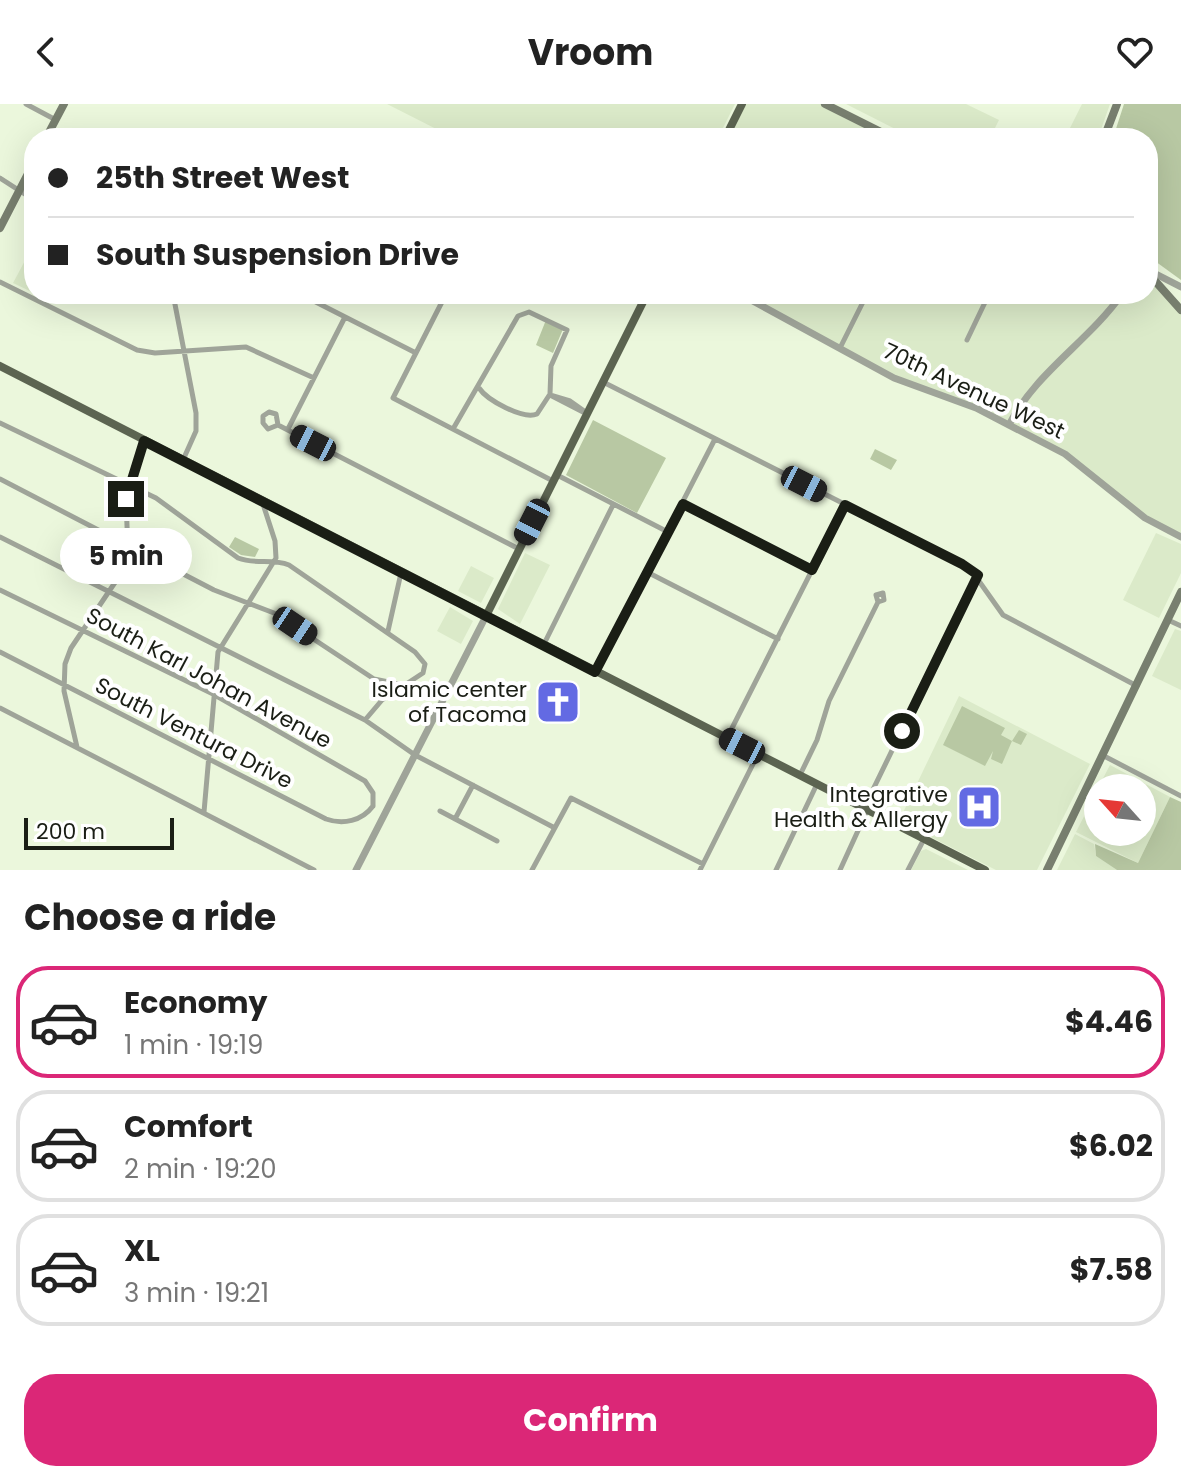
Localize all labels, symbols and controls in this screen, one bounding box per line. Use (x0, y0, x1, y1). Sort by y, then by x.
text: Vroom (528, 27, 653, 78)
icon: back (24, 30, 68, 74)
icon: heart (1113, 30, 1157, 74)
text: 25th Street West (96, 156, 349, 199)
text: South Suspension Drive (96, 233, 459, 276)
street label: 70th Avenue West (878, 335, 1070, 447)
car (286, 421, 340, 465)
car (777, 462, 831, 506)
route end (108, 481, 144, 517)
car (510, 495, 554, 549)
callout: 5 min (60, 527, 192, 583)
text: 5 min (88, 538, 164, 574)
street label: South Karl Johan Avenue (81, 600, 337, 756)
car (268, 603, 322, 649)
street label: South Ventura Drive (90, 670, 298, 796)
place label: Islamic center of Tacoma (372, 674, 527, 730)
church icon: Islamic center of Tacoma (534, 678, 582, 726)
route start (884, 713, 920, 749)
car (715, 724, 769, 768)
north arrow (1084, 774, 1156, 846)
map controls (1084, 774, 1156, 846)
place label: Integrative Health & Allergy (774, 779, 949, 835)
hospital icon: Integrative Health & Allergy (955, 783, 1003, 831)
scale bar (24, 814, 174, 850)
text: 200 m (36, 816, 105, 847)
text: Choose a ride (24, 892, 276, 943)
text: Economy (124, 981, 268, 1024)
icon: car (28, 986, 100, 1058)
text: $4.46 (1065, 1000, 1153, 1043)
text: 1 min · 19:19 (124, 1027, 263, 1063)
text: Comfort (124, 1105, 253, 1148)
icon: car (28, 1110, 100, 1182)
text: $6.02 (1069, 1124, 1153, 1167)
text: 2 min · 19:20 (124, 1151, 277, 1187)
text: XL (124, 1229, 160, 1272)
icon: car (28, 1234, 100, 1306)
text: $7.58 (1070, 1248, 1153, 1291)
text: 3 min · 19:21 (124, 1275, 269, 1311)
button: Confirm (24, 1374, 1157, 1466)

